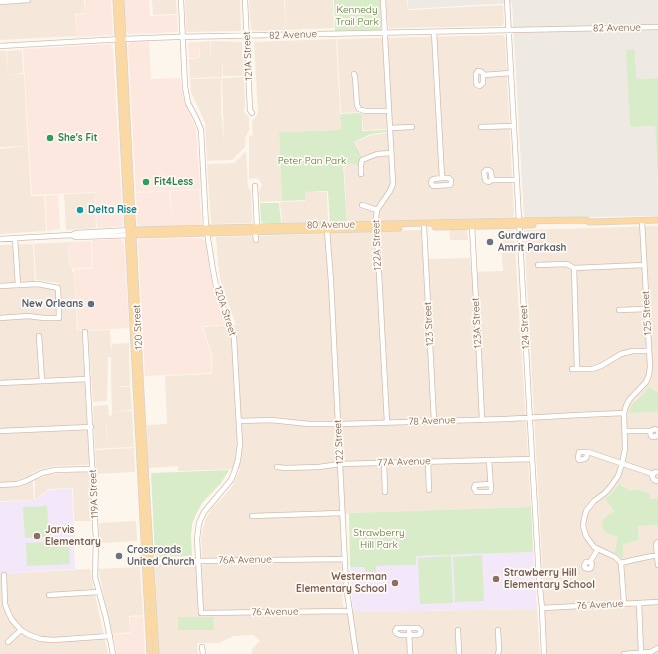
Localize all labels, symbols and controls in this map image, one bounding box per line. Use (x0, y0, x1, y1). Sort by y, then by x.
park label: Kennedy Trail Park (335, 4, 379, 28)
street label: 82 Avenue (593, 22, 641, 34)
street label: 82 Avenue (269, 28, 317, 42)
street label: 121A Street (241, 31, 255, 81)
place label: She's Fit (58, 132, 98, 144)
marker: She's Fit (45, 133, 55, 143)
park label: Peter Pan Park (278, 155, 346, 167)
place label: Fit4Less (154, 176, 193, 188)
marker: Fit4Less (141, 177, 151, 187)
place label: Delta Rise (88, 204, 137, 216)
marker: Delta Rise (75, 205, 85, 215)
street label: 80 Avenue (307, 219, 355, 231)
street label: 122A Street (370, 219, 384, 271)
place label: Gurdwara Amrit Parkash (498, 230, 566, 254)
marker: Gurdwara Amrit Parkash (485, 237, 495, 247)
street label: 120A Street (211, 285, 239, 337)
street label: 125 Street (640, 290, 654, 336)
street label: 123A Street (470, 297, 484, 349)
place label: New Orleans (22, 298, 83, 310)
marker: New Orleans (86, 299, 96, 309)
street label: 123 Street (422, 301, 436, 347)
street label: 120 Street (131, 304, 145, 350)
street label: 124 Street (518, 305, 532, 349)
street label: 78 Avenue (408, 414, 456, 428)
street label: 122 Street (332, 419, 346, 465)
street label: 77A Avenue (377, 455, 431, 469)
street label: 119A Street (87, 469, 101, 519)
place label: Jarvis Elementary (45, 524, 101, 548)
park label: Strawberry Hill Park (353, 527, 405, 550)
marker: Jarvis Elementary (32, 531, 42, 541)
place label: Crossroads United Church (127, 544, 195, 568)
marker: Crossroads United Church (114, 551, 124, 561)
street label: 76A Avenue (218, 554, 272, 566)
place label: Strawberry Hill Elementary School (504, 567, 595, 590)
place label: Westerman Elementary School (296, 571, 387, 594)
marker: Strawberry Hill Elementary School (491, 574, 501, 584)
marker: Westerman Elementary School (390, 578, 400, 588)
street label: 76 Avenue (576, 598, 624, 612)
street label: 76 Avenue (251, 606, 299, 618)

